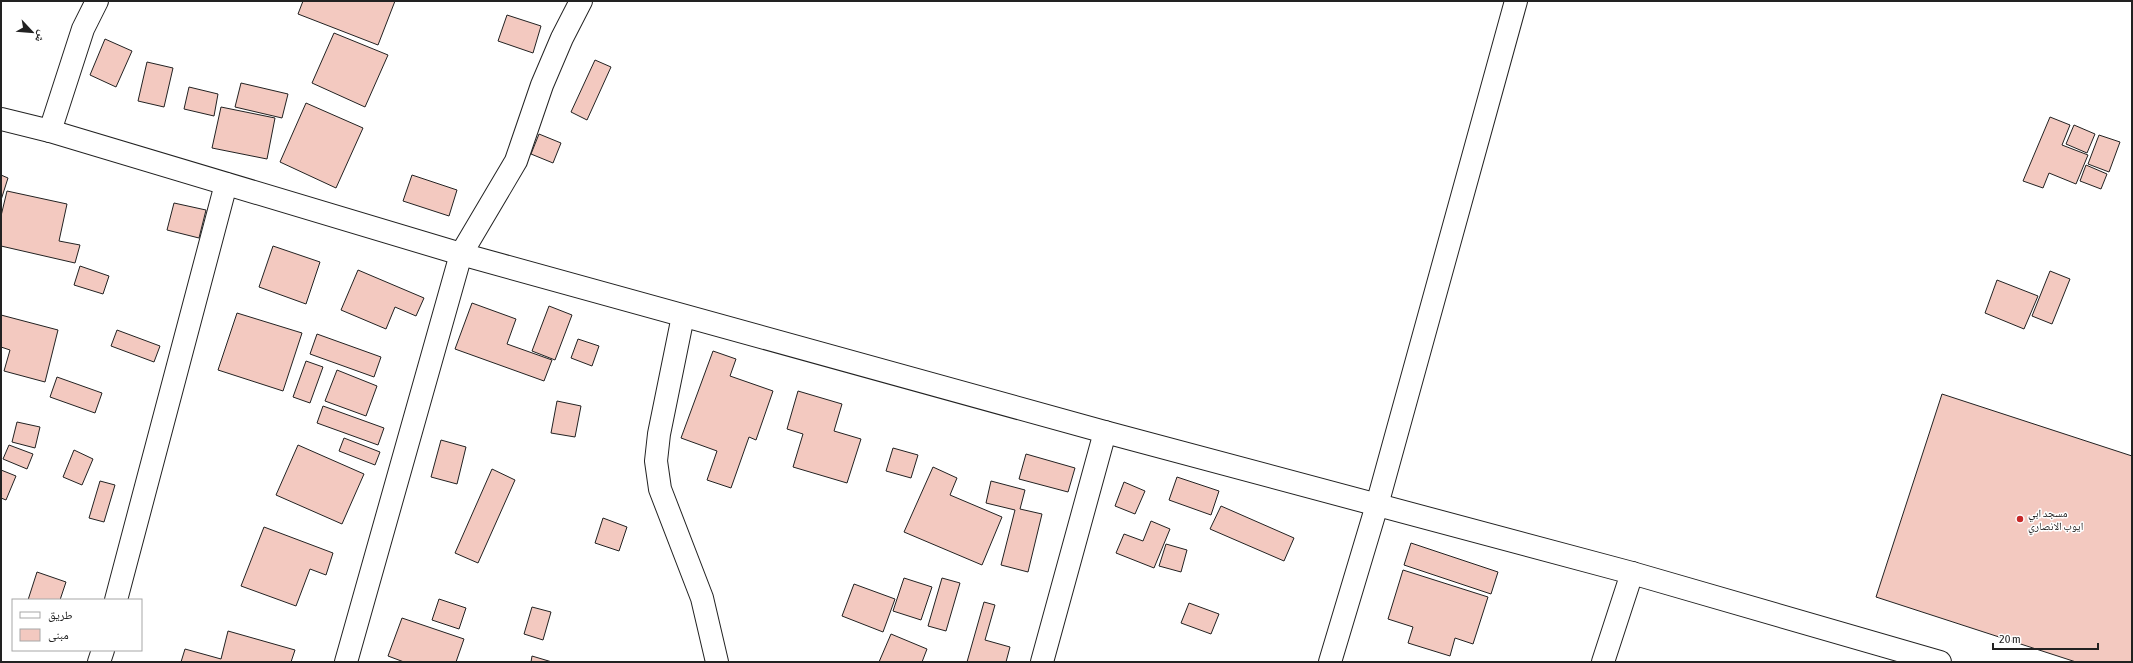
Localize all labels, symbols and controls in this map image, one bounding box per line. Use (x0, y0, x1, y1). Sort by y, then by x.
north arrow (12, 12, 52, 52)
text: ش (31, 28, 49, 45)
place label: مسجد ابي ايوب الانصاري (2028, 507, 2083, 535)
marker: مسجد ابي ايوب الانصاري (2015, 514, 2025, 524)
legend (12, 599, 142, 651)
text: طريق (48, 608, 73, 622)
scale bar (1993, 625, 2098, 651)
text: مبنى (48, 628, 69, 642)
text: 20 m (1999, 632, 2021, 646)

